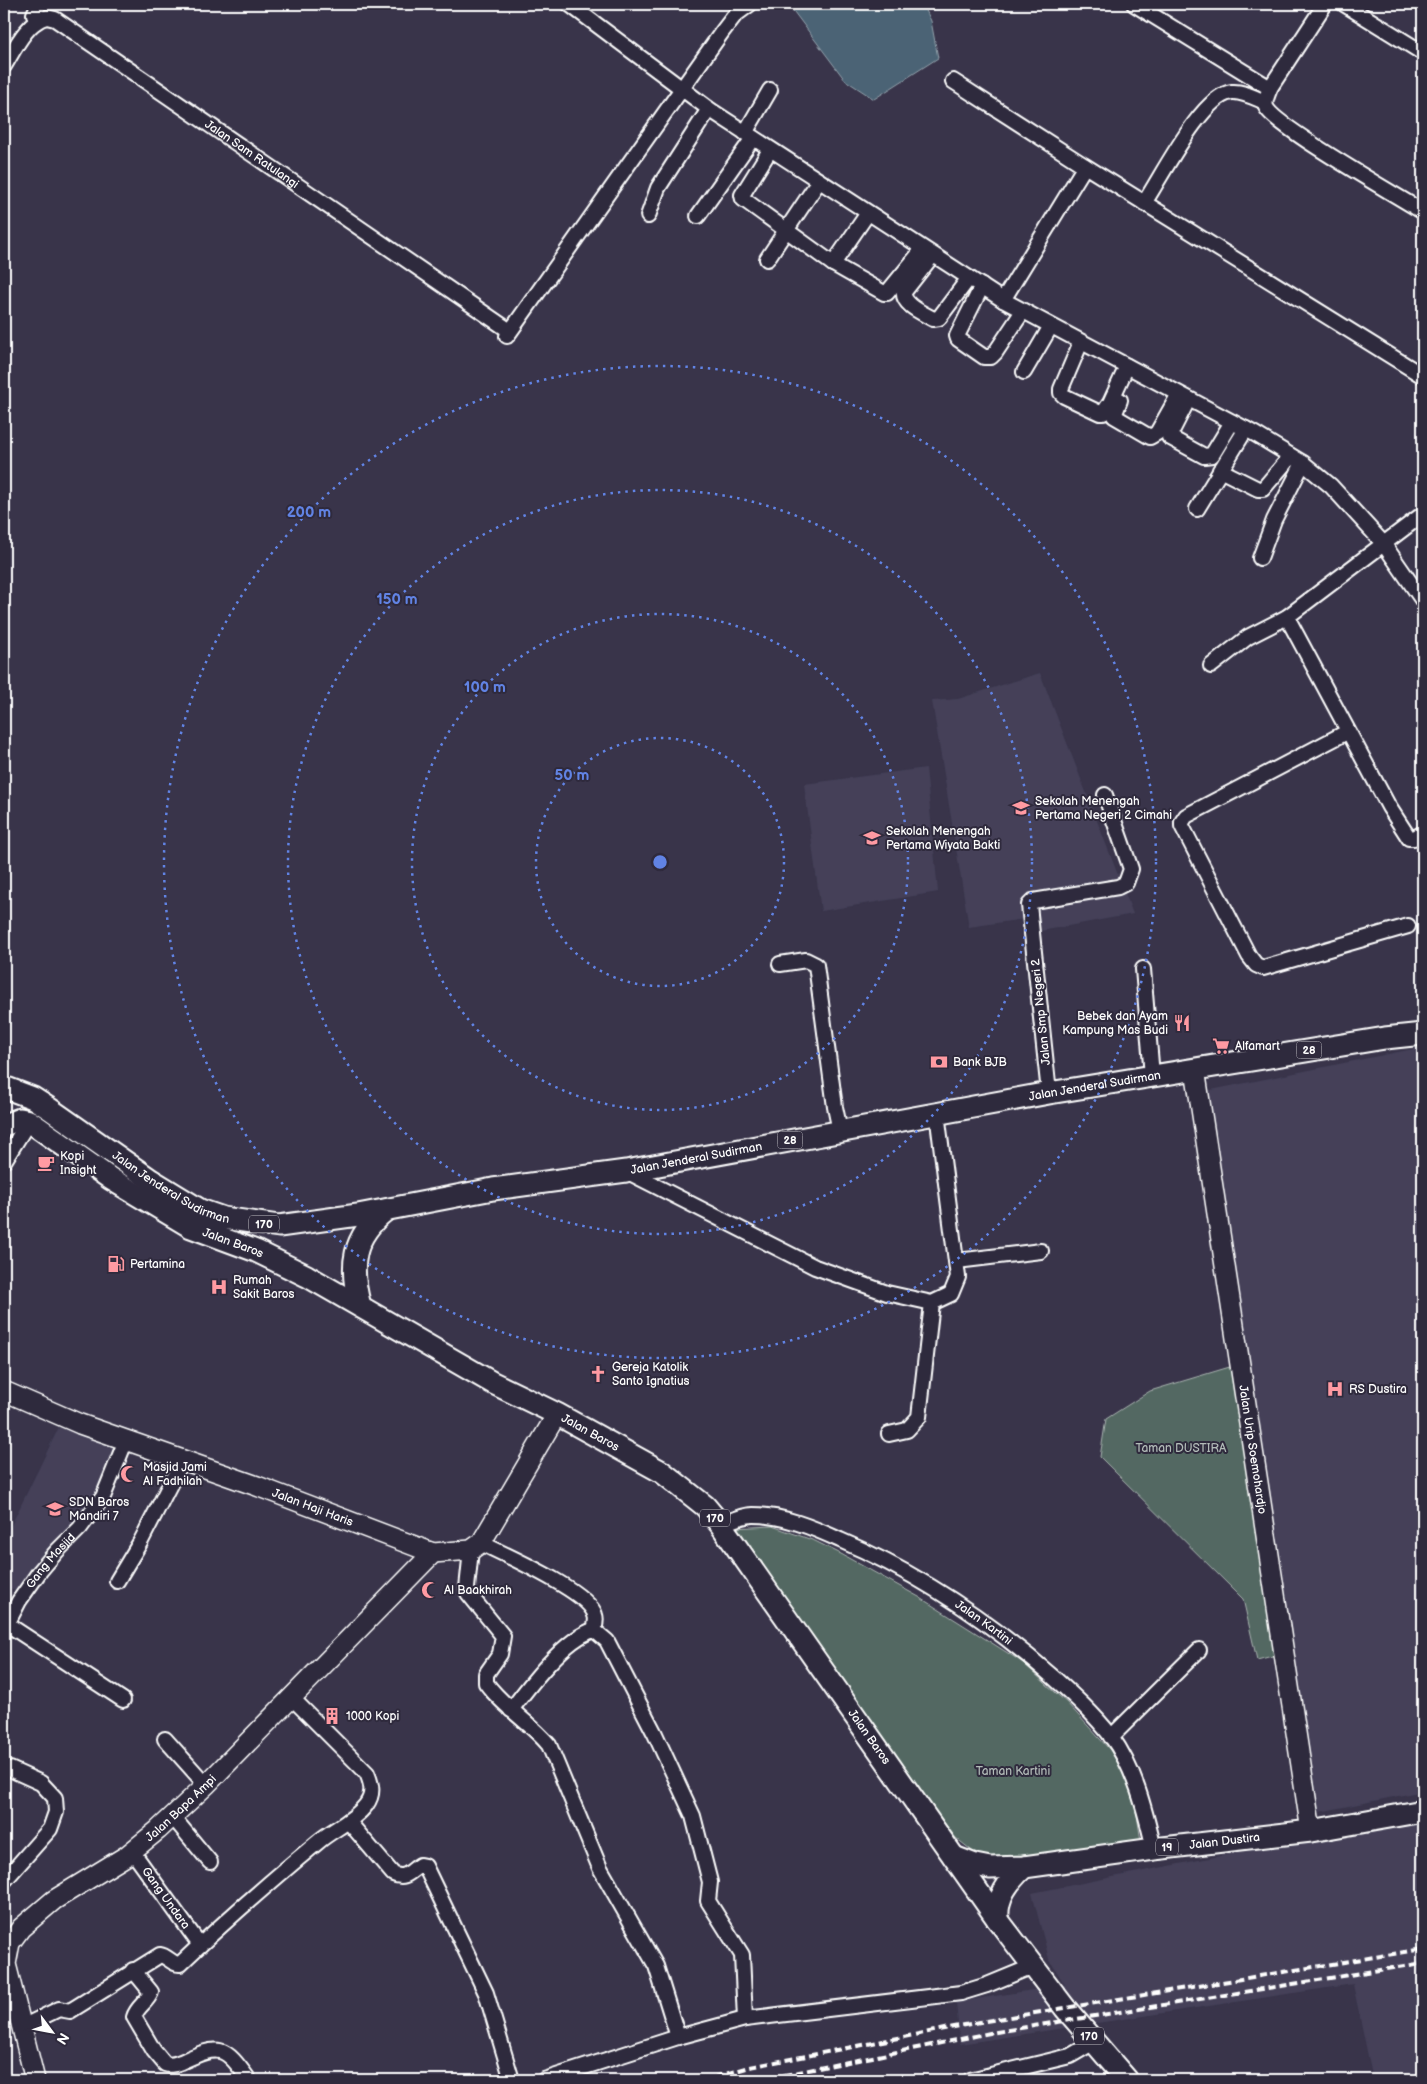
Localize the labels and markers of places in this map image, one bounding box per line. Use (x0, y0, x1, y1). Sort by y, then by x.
place label: Sekolah Menengah Pertama Negeri 2 Cimahi (1035, 794, 1172, 823)
school or university icon: Sekolah Menengah Pertama Negeri 2 Cimahi (1011, 798, 1031, 818)
place label: Sekolah Menengah Pertama Wiyata Bakti (886, 824, 1001, 853)
school or university icon: Sekolah Menengah Pertama Wiyata Bakti (862, 828, 882, 848)
centre of rings (651, 853, 669, 871)
place label: Bebek dan Ayam Kampung Mas Budi (1062, 1009, 1168, 1038)
restaurant icon: Bebek dan Ayam Kampung Mas Budi (1172, 1013, 1192, 1033)
supermarket icon: Alfamart (1211, 1036, 1231, 1056)
place label: Alfamart (1235, 1039, 1280, 1054)
bank icon: Bank BJB (929, 1052, 949, 1072)
place label: Bank BJB (953, 1055, 1007, 1070)
place label: Kopi Insight (60, 1149, 97, 1178)
cafe icon: Kopi Insight (36, 1153, 56, 1173)
fuel station icon: Pertamina (106, 1254, 126, 1274)
place label: Pertamina (130, 1257, 185, 1272)
place label: Rumah Sakit Baros (233, 1273, 295, 1302)
hospital icon: Rumah Sakit Baros (209, 1277, 229, 1297)
place label: Gereja Katolik Santo Ignatius (612, 1360, 690, 1389)
church icon: Gereja Katolik Santo Ignatius (588, 1364, 608, 1384)
hospital icon: RS Dustira (1325, 1379, 1345, 1399)
place label: RS Dustira (1349, 1382, 1407, 1397)
place label: Masjid Jami Al Fadhilah (143, 1460, 207, 1489)
mosque icon: Masjid Jami Al Fadhilah (119, 1464, 139, 1484)
place label: SDN Baros Mandiri 7 (69, 1495, 129, 1524)
school or university icon: SDN Baros Mandiri 7 (45, 1499, 65, 1519)
mosque icon: Al Baakhirah (420, 1580, 440, 1600)
place label: Al Baakhirah (444, 1583, 512, 1598)
building icon: 1000 Kopi (322, 1706, 342, 1726)
place label: 1000 Kopi (346, 1709, 399, 1724)

